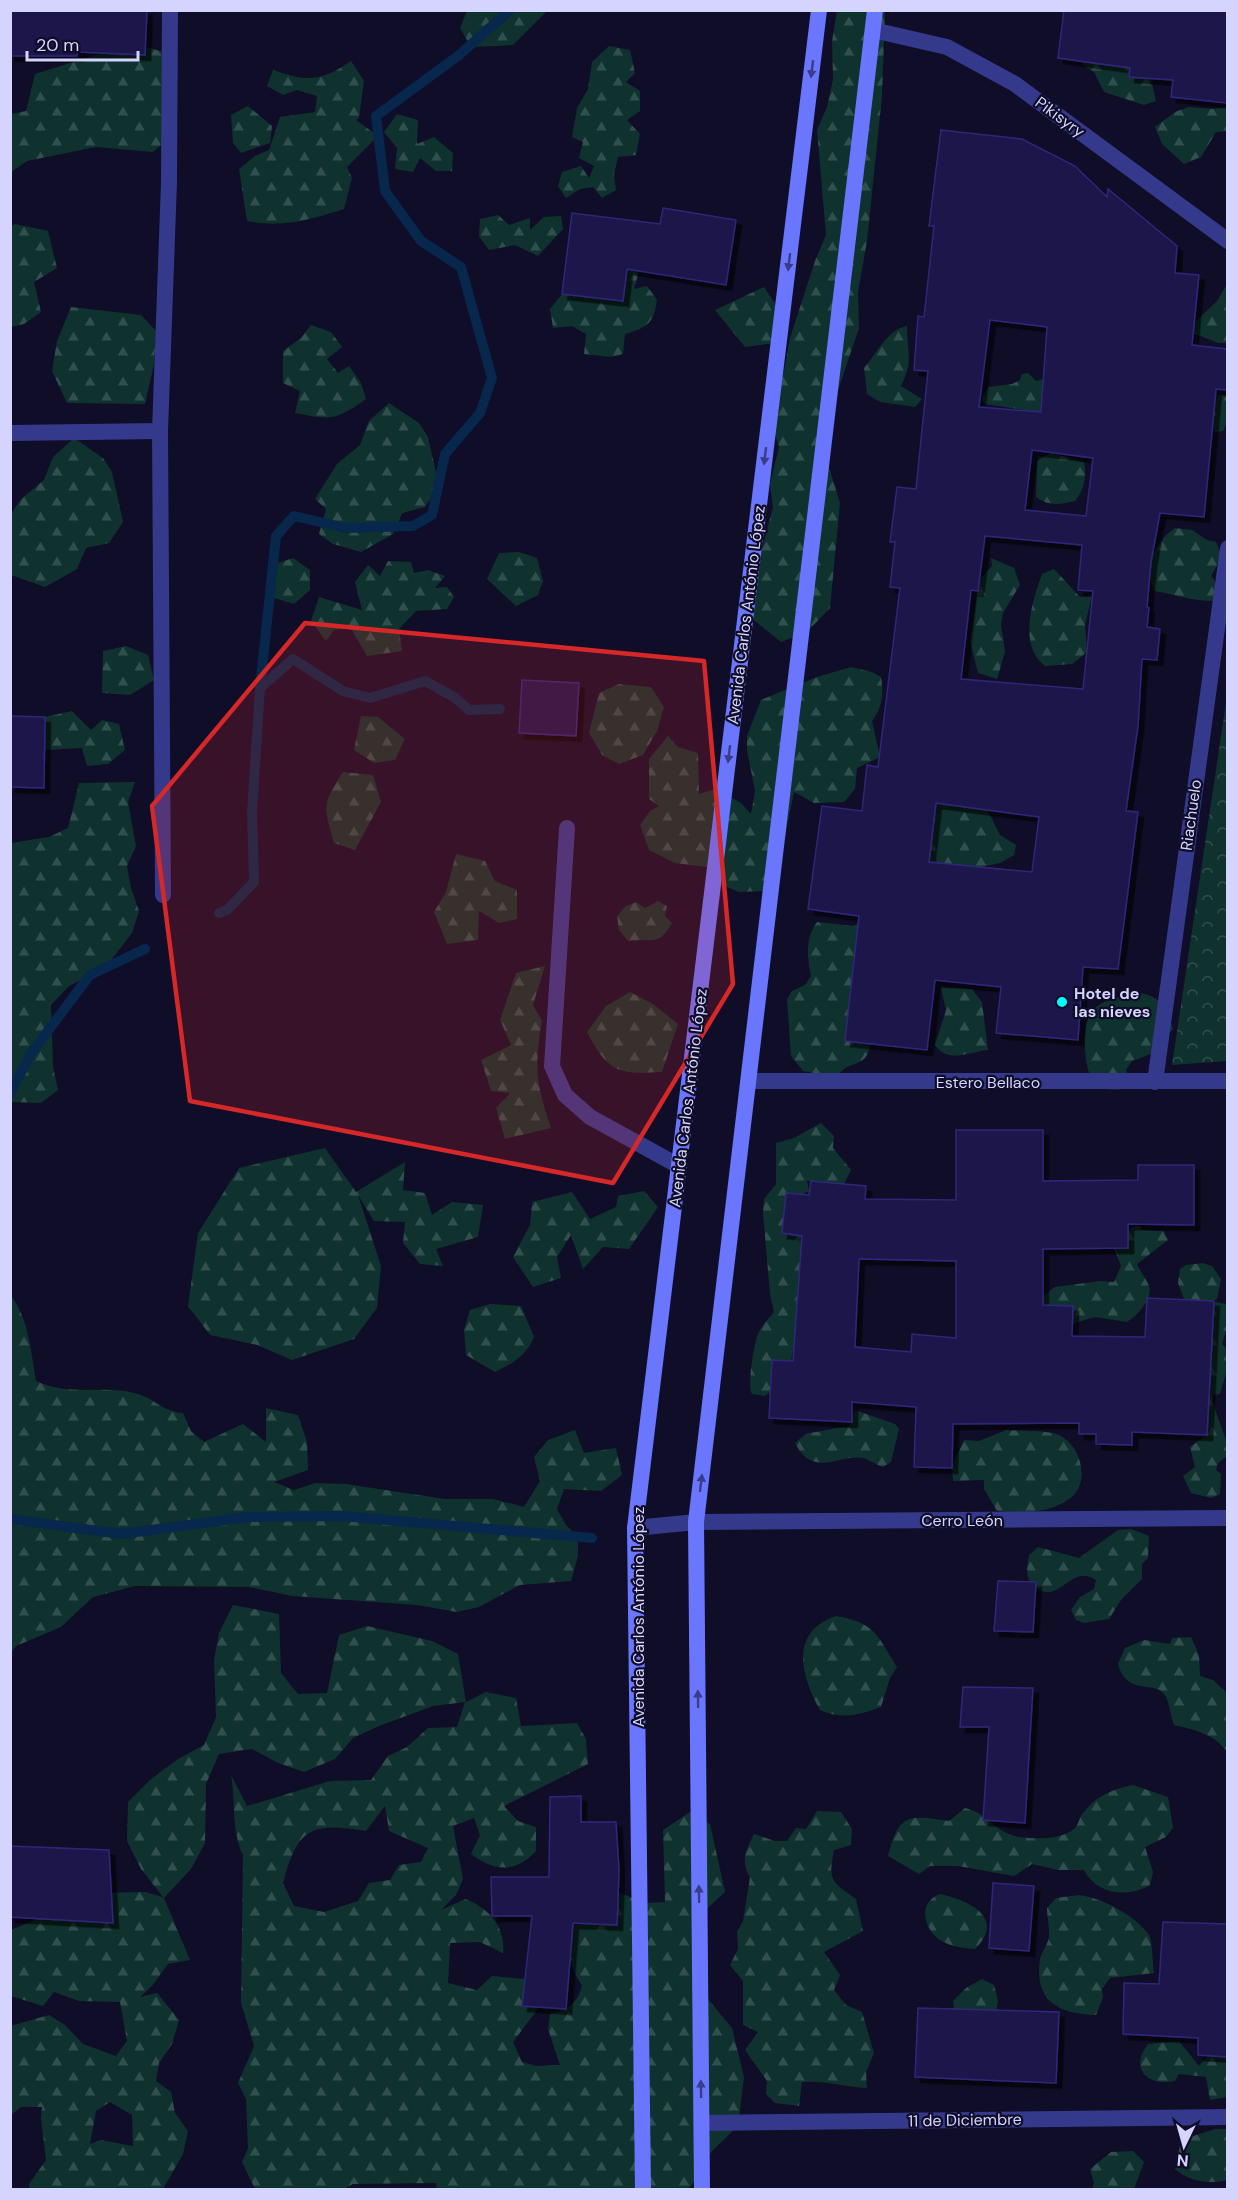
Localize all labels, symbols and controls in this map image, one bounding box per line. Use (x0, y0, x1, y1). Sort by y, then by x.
scale bar (27, 24, 138, 62)
text: 20 m (36, 33, 79, 57)
one-way arrow (807, 59, 817, 78)
street label: Pikisyry (1031, 92, 1089, 142)
one-way arrow (784, 253, 793, 272)
one-way arrow (761, 446, 770, 465)
street label: Avenida Carlos António López (722, 504, 770, 726)
one-way arrow (725, 744, 734, 763)
street label: Riachuelo (1176, 778, 1206, 852)
place label: Hotel de las nieves (1074, 983, 1150, 1022)
street label: Avenida Carlos António López (664, 987, 712, 1209)
marker: Hotel de las nieves (1055, 995, 1069, 1009)
street label: Estero Bellaco (936, 1072, 1040, 1093)
one-way arrow (696, 1474, 705, 1493)
street label: Avenida Carlos António López (628, 1507, 649, 1727)
street label: Cerro León (921, 1510, 1003, 1531)
one-way arrow (693, 1690, 702, 1709)
one-way arrow (694, 1885, 704, 1904)
one-way arrow (696, 2080, 706, 2099)
street label: 11 de Diciembre (908, 2109, 1022, 2131)
north arrow (1154, 2116, 1214, 2176)
text: N (1176, 2149, 1189, 2171)

